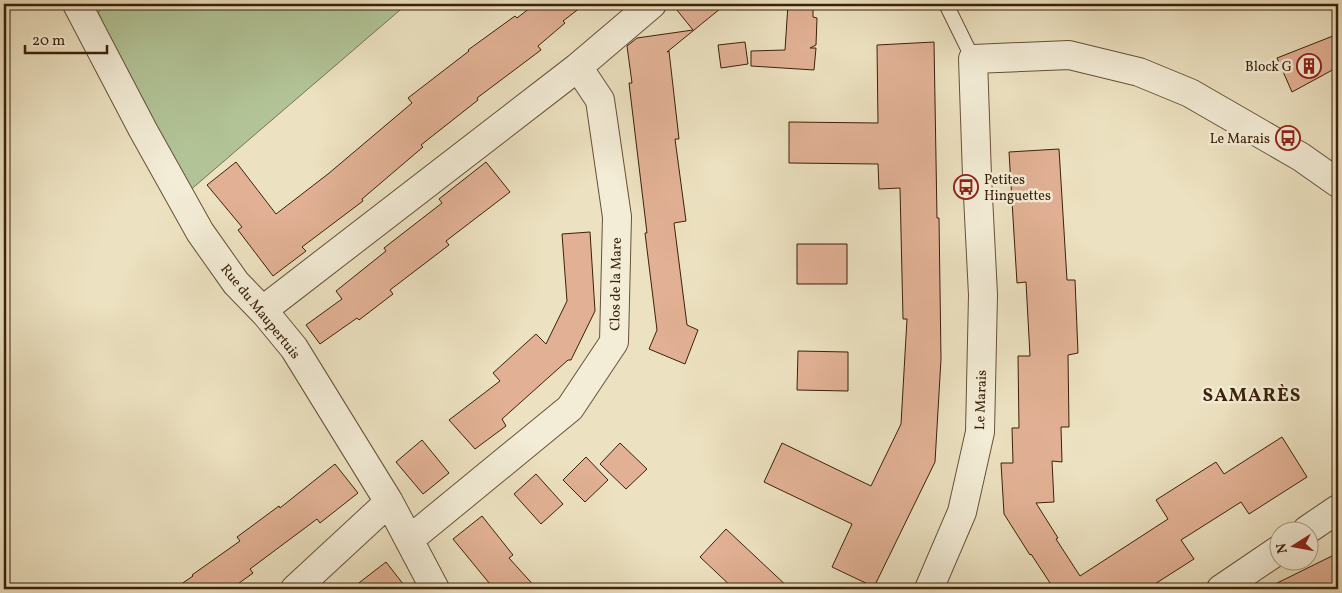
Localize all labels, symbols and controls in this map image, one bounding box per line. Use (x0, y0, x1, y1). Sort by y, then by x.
scale bar (25, 22, 108, 54)
text: 20 m (32, 31, 65, 52)
building icon: Block G (1296, 53, 1322, 79)
place label: Block G (1245, 58, 1292, 77)
bus stop icon: Le Marais (1275, 125, 1301, 151)
place label: Le Marais (1210, 130, 1270, 149)
place label: Petites Hinguettes (984, 171, 1051, 206)
bus stop icon: Petites Hinguettes (953, 174, 979, 200)
street label: Clos de la Mare (606, 237, 627, 331)
street label: Rue du Maupertuis (216, 261, 304, 363)
street label: Le Marais (971, 370, 992, 431)
district label: SAMARÈS (1203, 383, 1301, 409)
north arrow (1270, 520, 1320, 570)
text: N (1272, 541, 1293, 555)

